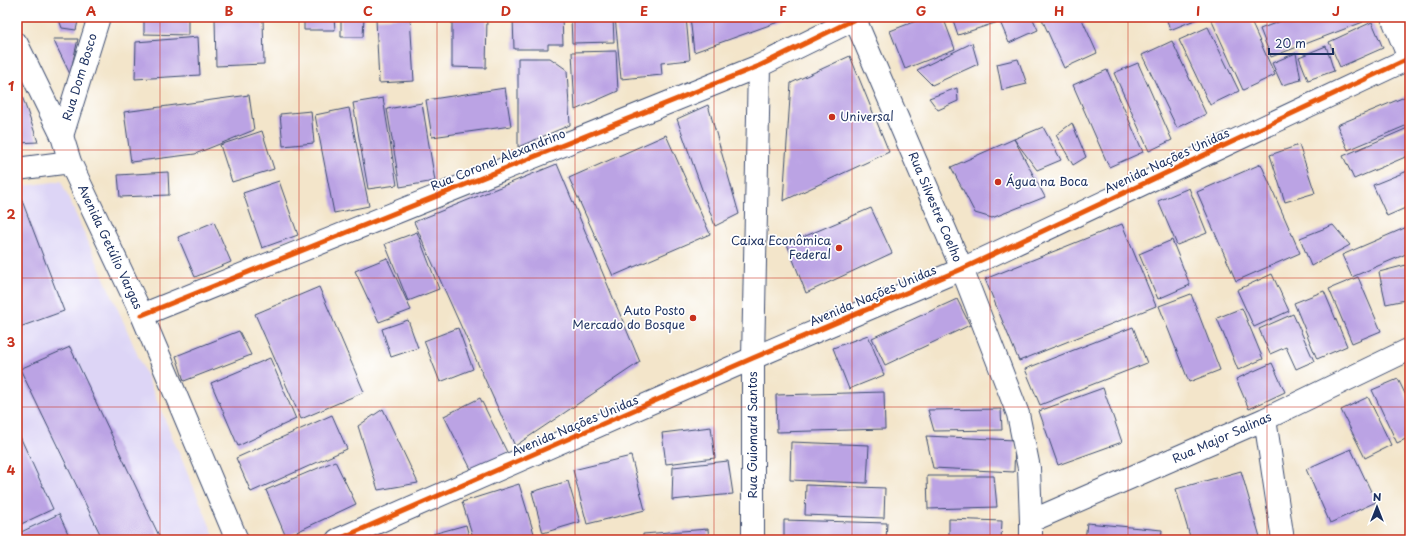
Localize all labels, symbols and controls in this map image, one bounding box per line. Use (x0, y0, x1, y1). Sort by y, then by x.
text: A (86, 1, 96, 20)
text: B (225, 1, 234, 20)
text: C (363, 1, 373, 20)
text: D (501, 1, 511, 20)
text: E (640, 1, 648, 20)
text: F (779, 1, 787, 20)
text: G (916, 1, 926, 20)
text: H (1054, 1, 1064, 20)
text: I (1196, 1, 1200, 20)
text: J (1332, 1, 1340, 20)
scale bar (1269, 30, 1333, 56)
street label: Rua Dom Bosco (57, 31, 101, 123)
text: 20 m (1275, 34, 1306, 52)
text: 1 (8, 76, 14, 95)
place label: Universal (840, 107, 894, 125)
marker: Universal (827, 112, 837, 122)
street label: Avenida Nações Unidas (1101, 123, 1233, 197)
street label: Rua Coronel Alexandrino (427, 124, 568, 194)
street label: Rua Silvestre Coelho (905, 149, 967, 265)
place label: Água na Boca (1006, 172, 1088, 190)
marker: Água na Boca (993, 177, 1003, 187)
street label: Avenida Getúlio Vargas (74, 181, 148, 312)
text: 2 (6, 204, 16, 223)
place label: Caixa Econômica Federal (731, 231, 831, 263)
marker: Caixa Econômica Federal (834, 243, 844, 253)
street label: Avenida Nações Unidas (806, 260, 939, 330)
place label: Auto Posto Mercado do Bosque (572, 301, 685, 333)
marker: Auto Posto Mercado do Bosque (688, 313, 698, 323)
text: 3 (7, 332, 16, 351)
street label: Rua Guiomard Santos (743, 371, 761, 499)
street label: Avenida Nações Unidas (508, 390, 641, 460)
street label: Rua Major Salinas (1169, 407, 1274, 467)
text: 4 (7, 460, 16, 479)
north arrow (1357, 487, 1397, 527)
text: N (1373, 488, 1382, 505)

